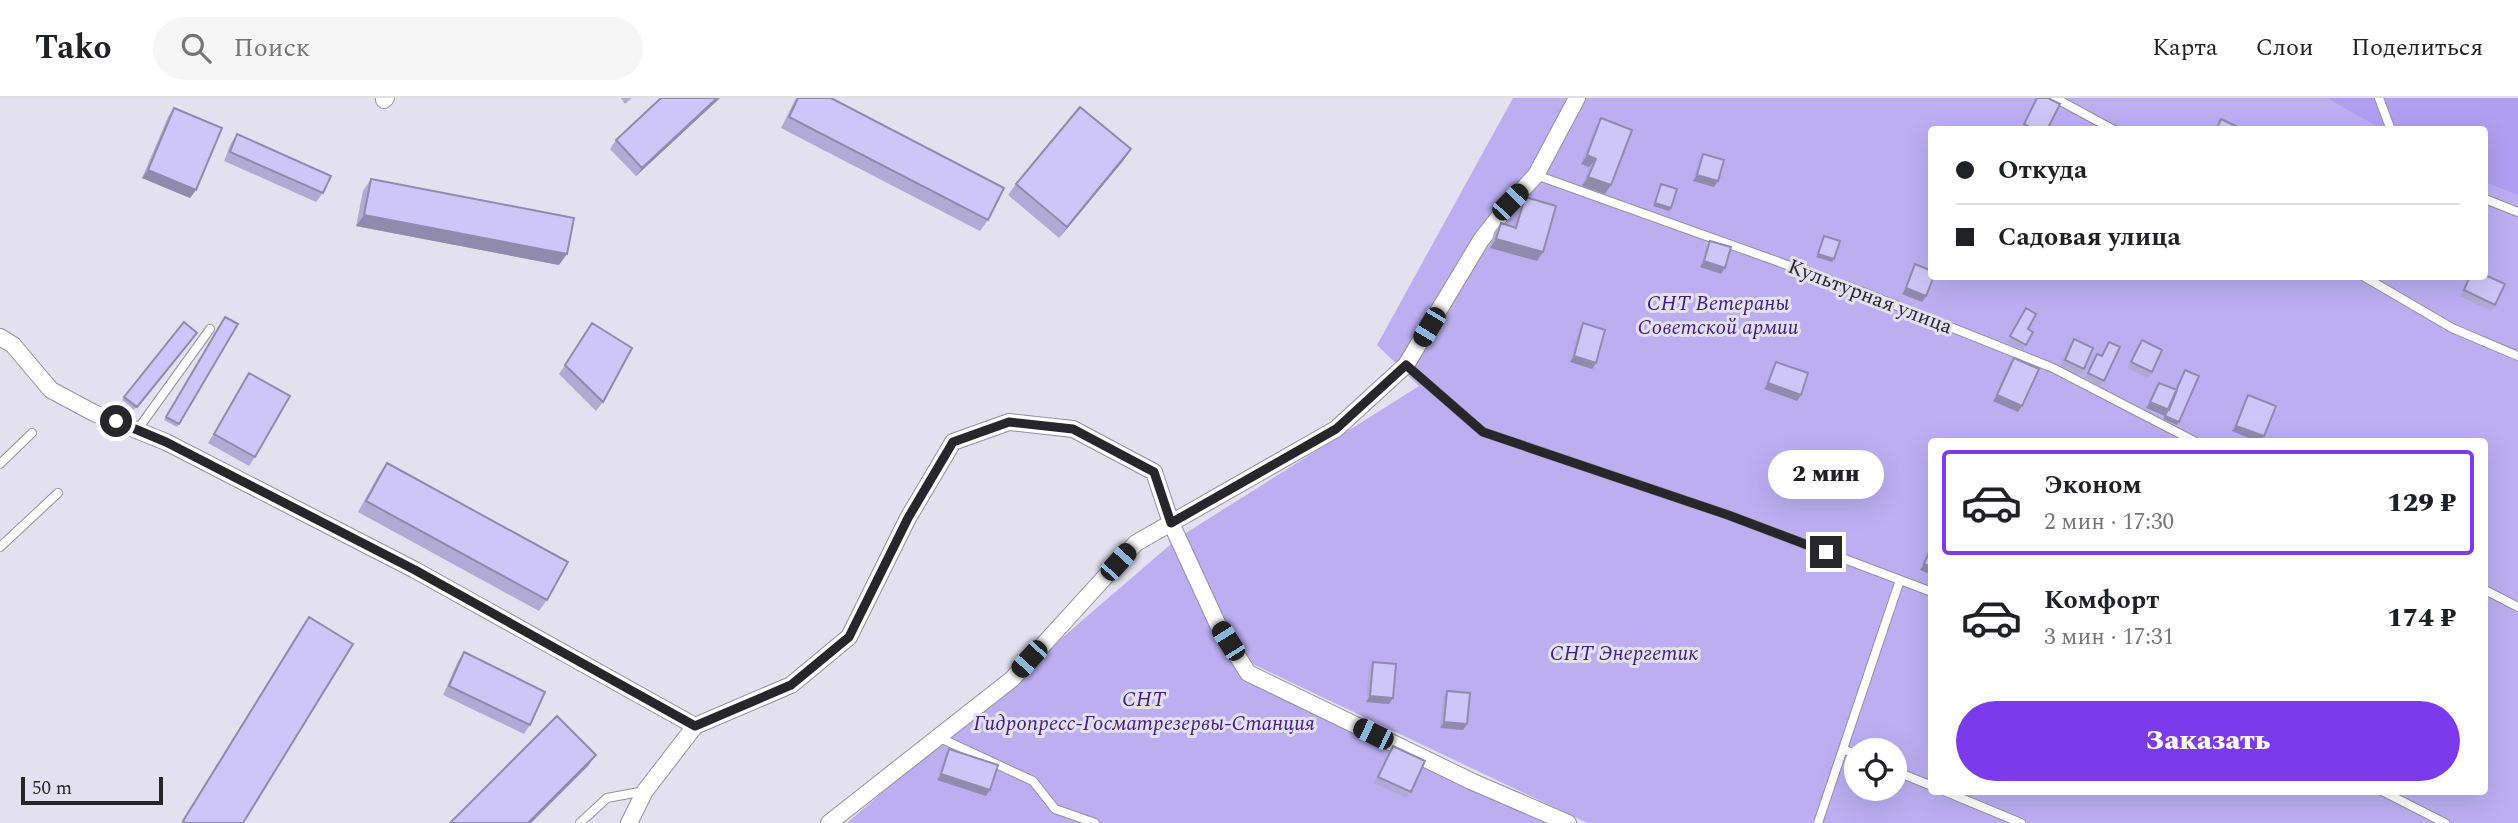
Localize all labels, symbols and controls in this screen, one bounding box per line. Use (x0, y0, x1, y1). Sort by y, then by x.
search box (153, 17, 643, 80)
text: Tako (35, 23, 111, 73)
text: Поиск (233, 28, 310, 68)
icon: search (177, 29, 215, 67)
text: Карта (2152, 30, 2218, 66)
text: Слои (2256, 30, 2313, 66)
text: Поделиться (2351, 30, 2483, 66)
text: Откуда (1998, 150, 2087, 190)
car (1488, 180, 1533, 224)
text: Садовая улица (1998, 217, 2181, 257)
street label: Культурная улица (1783, 251, 1958, 343)
park label: СНТ Ветераны Советской армии (1637, 288, 1799, 344)
car (1410, 304, 1449, 350)
route start (100, 405, 132, 437)
callout: 2 мин (1768, 450, 1884, 500)
text: 2 мин (1792, 457, 1860, 492)
text: Эконом (2044, 465, 2142, 505)
icon: car (1960, 471, 2023, 534)
text: 129 ₽ (2387, 483, 2456, 523)
text: 2 мин · 17:30 (2044, 505, 2174, 540)
route end (1810, 536, 1842, 568)
car (1097, 539, 1140, 585)
text: Комфорт (2044, 580, 2159, 620)
icon: car (1960, 586, 2023, 649)
text: 174 ₽ (2387, 598, 2456, 638)
car (1208, 618, 1249, 664)
text: 3 мин · 17:31 (2044, 620, 2174, 655)
car (1008, 636, 1051, 682)
park label: СНТ Энергетик (1550, 638, 1698, 670)
park label: СНТ Гидропресс-Госматрезервы-Станция (973, 684, 1315, 740)
button: Заказать (1956, 701, 2460, 781)
car (1350, 715, 1397, 753)
map controls (1844, 738, 1907, 801)
button: locate (1844, 738, 1907, 801)
scale bar (21, 774, 163, 806)
text: 50 m (32, 774, 72, 803)

